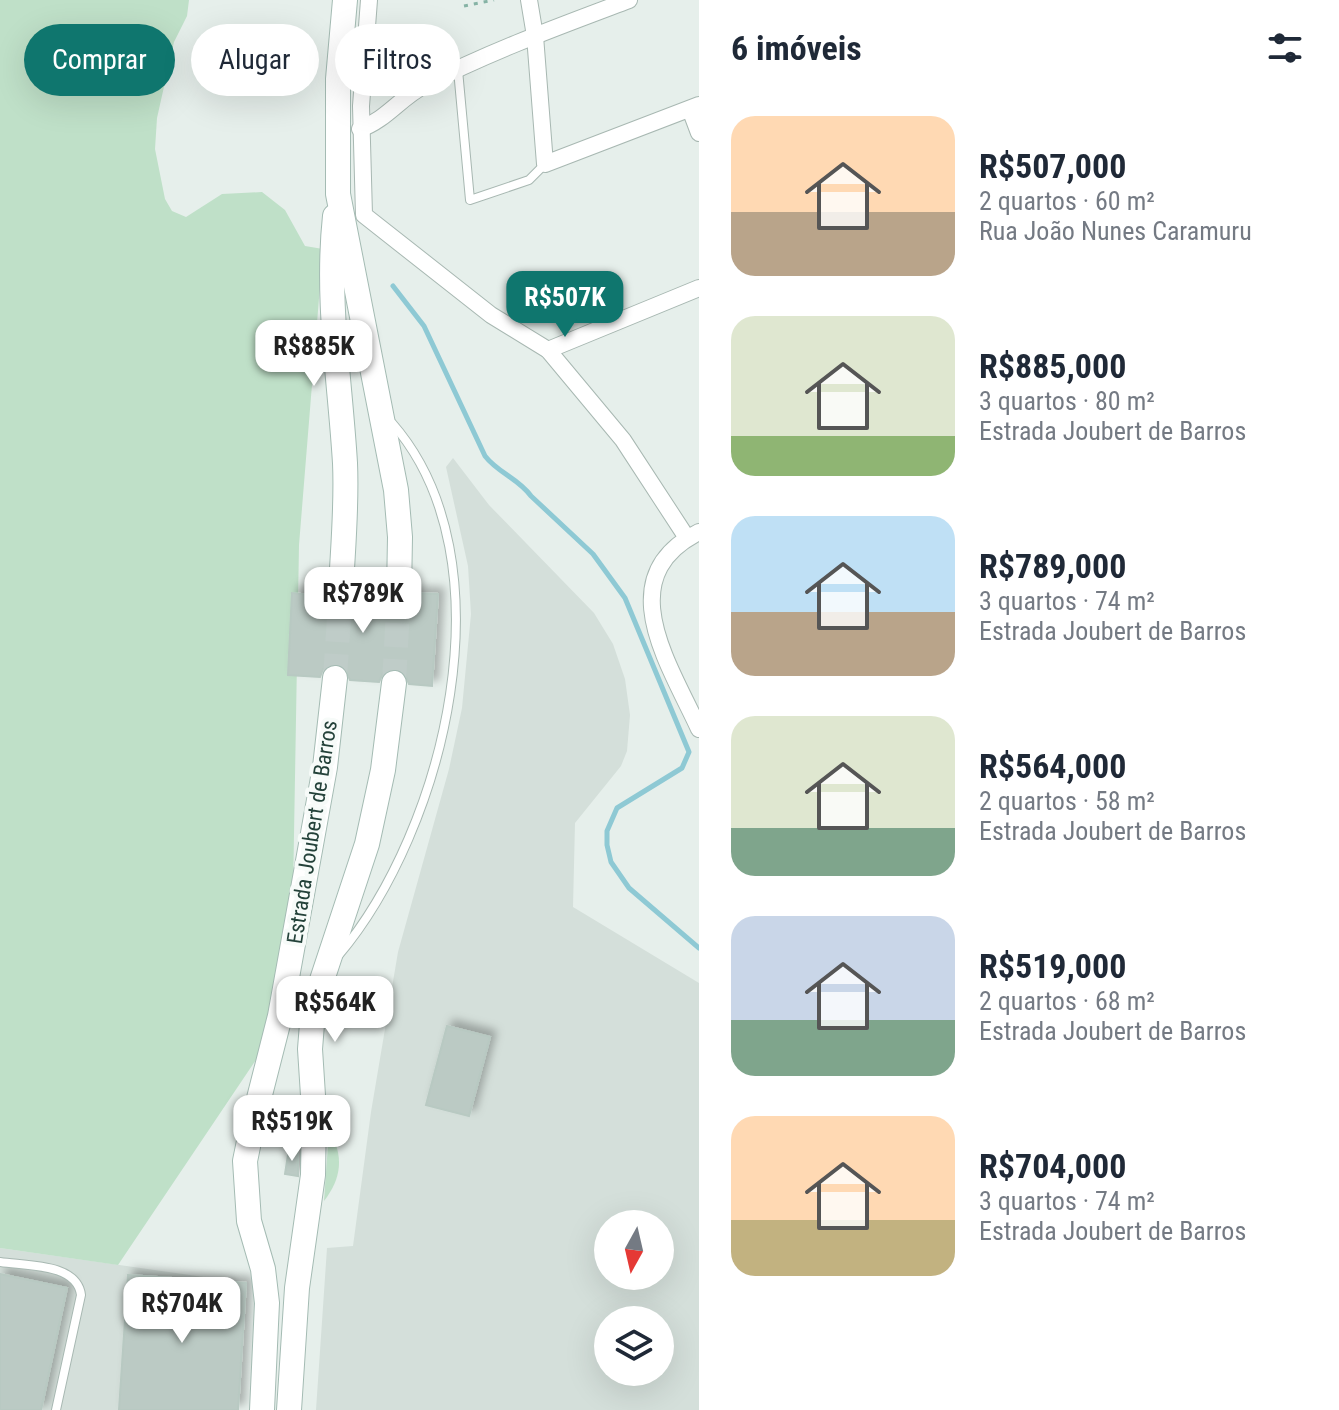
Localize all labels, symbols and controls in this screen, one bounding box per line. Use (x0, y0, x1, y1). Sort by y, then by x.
chip: Comprar (24, 24, 175, 96)
chip: Alugar (191, 24, 319, 96)
chip: Filtros (335, 24, 460, 96)
icon: filters (1263, 26, 1307, 70)
text: 6 imóveis (731, 28, 862, 68)
text: R$507,000 (979, 146, 1126, 186)
icon: home (795, 148, 891, 244)
text: 2 quartos · 60 m² (979, 186, 1155, 216)
text: Rua João Nunes Caramuru (979, 216, 1252, 246)
pin: R$507K (500, 271, 630, 339)
text: R$507K (524, 282, 606, 312)
pin: R$885K (249, 320, 379, 388)
text: R$885K (273, 331, 355, 361)
text: R$885,000 (979, 346, 1126, 386)
icon: home (795, 348, 891, 444)
text: 3 quartos · 80 m² (979, 386, 1155, 416)
text: Estrada Joubert de Barros (979, 416, 1246, 446)
text: R$789,000 (979, 546, 1126, 586)
icon: home (795, 548, 891, 644)
pin: R$789K (298, 567, 428, 635)
text: R$789K (322, 578, 404, 608)
text: 3 quartos · 74 m² (979, 586, 1155, 616)
text: Estrada Joubert de Barros (979, 616, 1246, 646)
street label: Estrada Joubert de Barros (282, 718, 342, 946)
text: R$564,000 (979, 746, 1126, 786)
icon: home (795, 748, 891, 844)
text: 2 quartos · 58 m² (979, 786, 1155, 816)
text: Estrada Joubert de Barros (979, 816, 1246, 846)
text: R$519,000 (979, 946, 1126, 986)
icon: home (795, 948, 891, 1044)
pin: R$564K (270, 976, 400, 1044)
text: 2 quartos · 68 m² (979, 986, 1155, 1016)
text: R$564K (294, 987, 376, 1017)
text: Estrada Joubert de Barros (979, 1016, 1246, 1046)
pin: R$519K (227, 1095, 357, 1163)
text: R$519K (251, 1106, 333, 1136)
text: R$704,000 (979, 1146, 1126, 1186)
icon: home (795, 1148, 891, 1244)
text: 3 quartos · 74 m² (979, 1186, 1155, 1216)
north arrow (594, 1210, 674, 1290)
map controls (594, 1210, 674, 1386)
text: Estrada Joubert de Barros (979, 1216, 1246, 1246)
pin: R$704K (117, 1277, 247, 1345)
text: R$704K (141, 1288, 223, 1318)
button: layers (594, 1306, 674, 1386)

